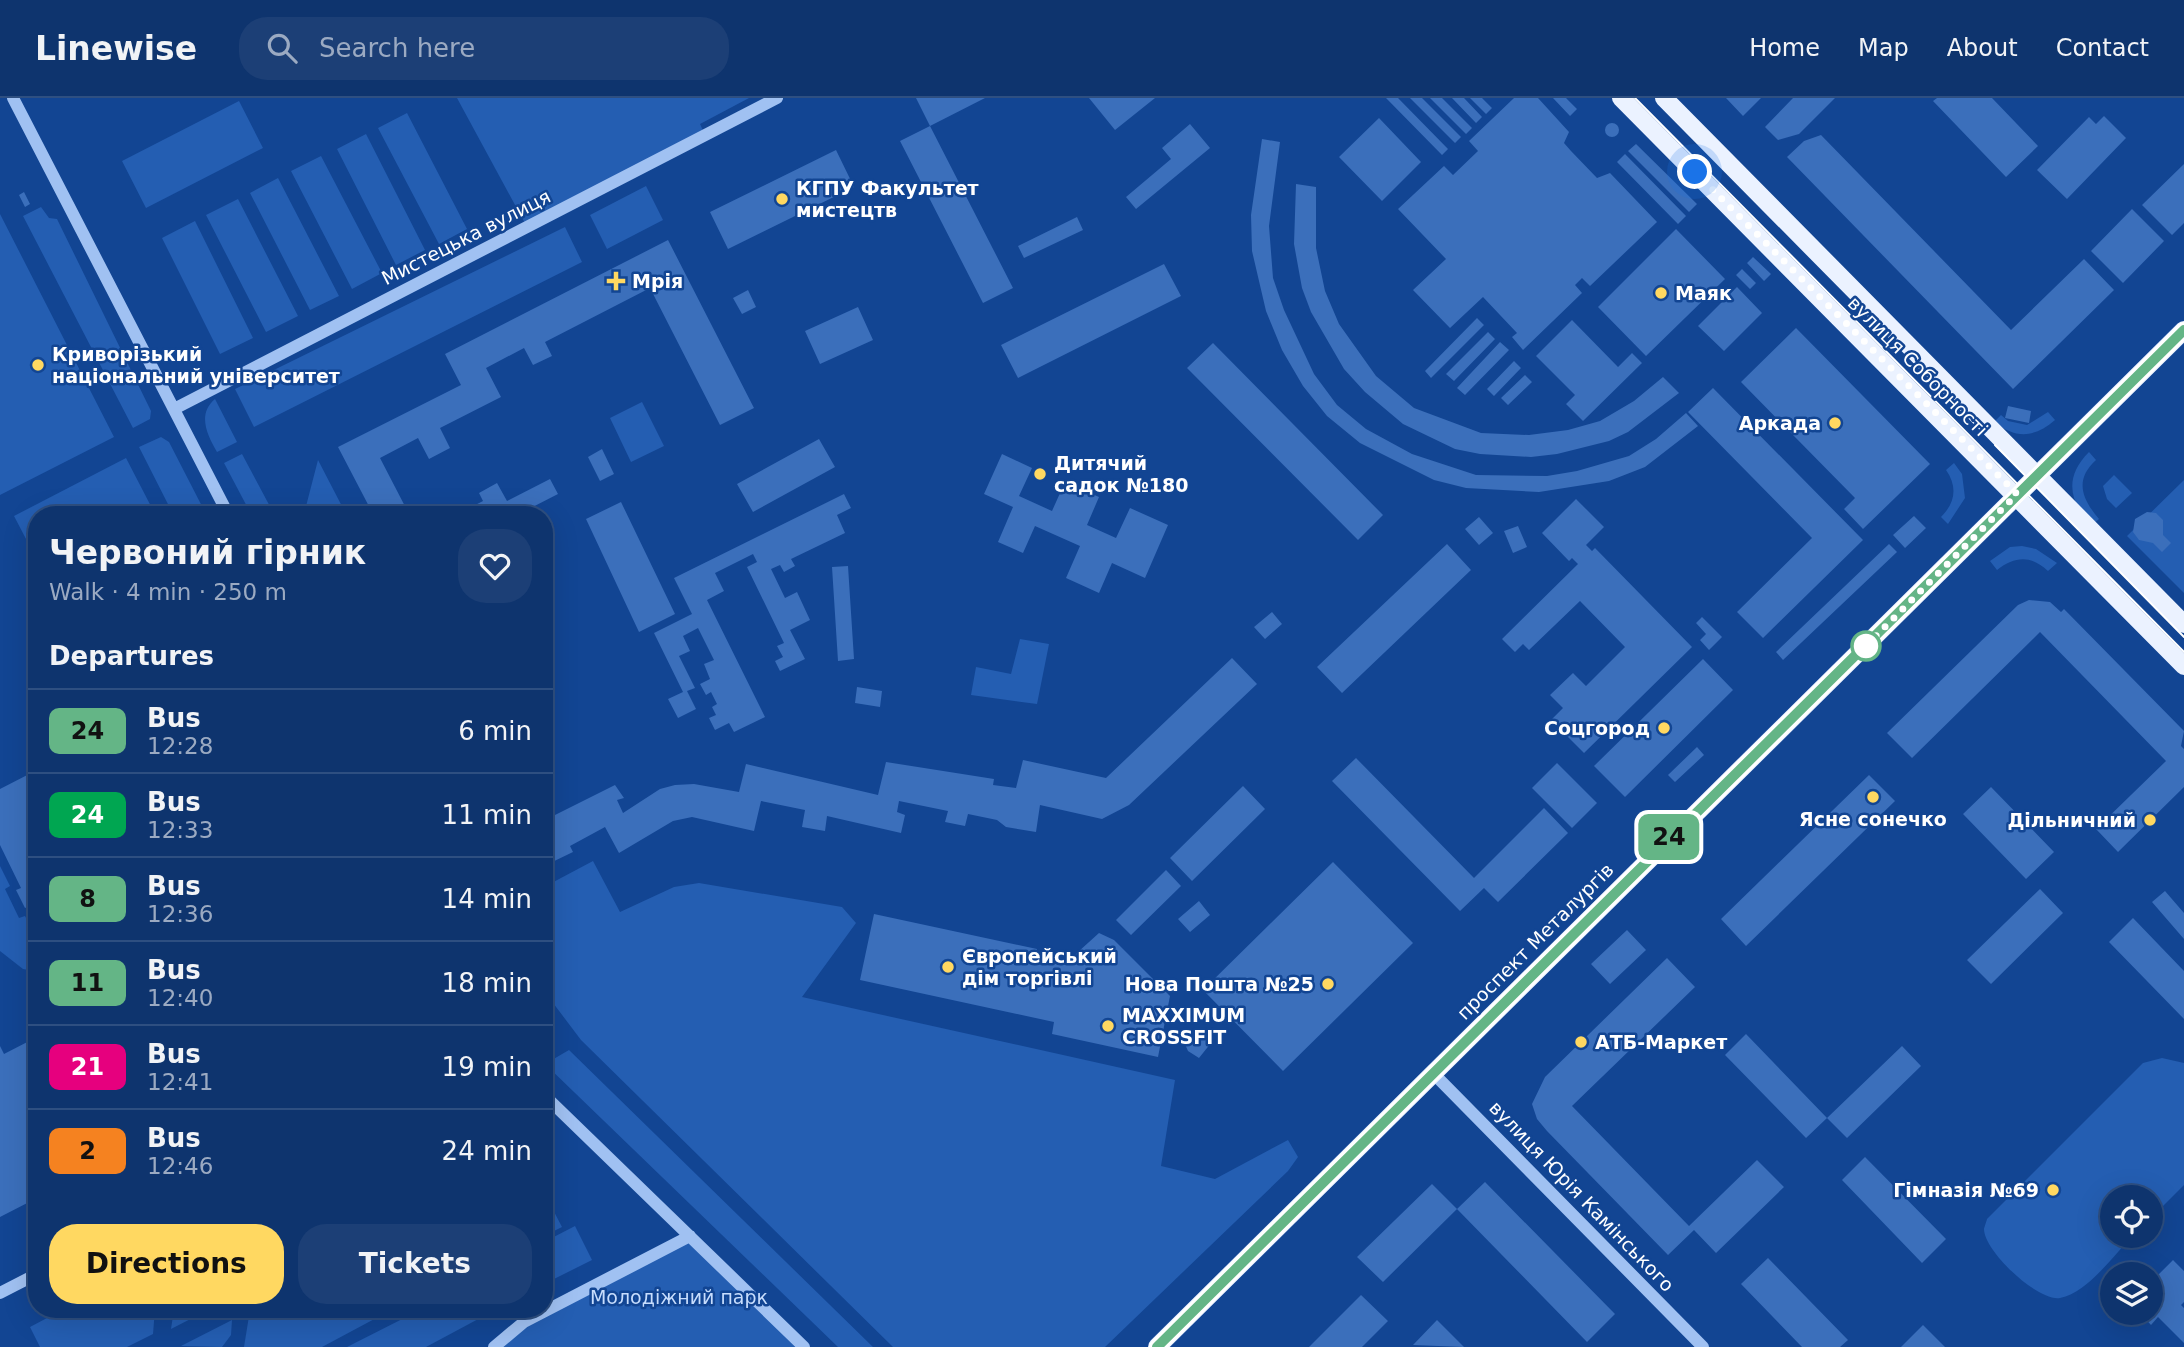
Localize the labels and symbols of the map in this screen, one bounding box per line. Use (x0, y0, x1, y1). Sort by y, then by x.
your location (1677, 154, 1712, 189)
place label: КГПУ Факультет мистецтв (796, 177, 979, 221)
street label: Мистецька вулиця (378, 185, 554, 289)
marker: КГПУ Факультет мистецтв (774, 191, 790, 207)
place label: Мрія (632, 270, 683, 292)
marker: Мрія (606, 271, 626, 291)
place label: Маяк (1675, 282, 1732, 304)
marker: Маяк (1653, 285, 1669, 301)
street label: вулиця Соборності (1844, 292, 1992, 440)
place label: Криворізький національний університет (52, 343, 340, 387)
marker: Криворізький національний університет (30, 357, 46, 373)
place label: Аркада (1739, 412, 1821, 434)
marker: Аркада (1827, 415, 1843, 431)
place label: Дитячий садок №180 (1054, 452, 1189, 496)
marker: Дитячий садок №180 (1032, 466, 1048, 482)
unlabelled marker (1851, 631, 1881, 661)
place label: Соцгород (1544, 717, 1650, 739)
marker: Соцгород (1656, 720, 1672, 736)
marker: Ясне сонечко (1865, 789, 1881, 805)
place label: Ясне сонечко (1799, 808, 1947, 830)
place label: Дільничний (2007, 809, 2136, 831)
marker: Дільничний (2142, 812, 2158, 828)
line badge: 24 (1638, 814, 1700, 860)
street label: проспект Металургів (1452, 858, 1618, 1024)
place label: Європейський дім торгівлі (962, 945, 1117, 989)
marker: Європейський дім торгівлі (940, 959, 956, 975)
place label: Нова Пошта №25 (1125, 973, 1314, 995)
marker: Нова Пошта №25 (1320, 976, 1336, 992)
place label: MAXXIMUM CROSSFIT (1122, 1004, 1245, 1048)
marker: MAXXIMUM CROSSFIT (1100, 1018, 1116, 1034)
place label: АТБ-Маркет (1595, 1031, 1727, 1053)
marker: АТБ-Маркет (1573, 1034, 1589, 1050)
street label: вулиця Юрія Камінського (1485, 1096, 1679, 1296)
place label: Гімназія №69 (1893, 1179, 2039, 1201)
marker: Гімназія №69 (2045, 1182, 2061, 1198)
park label: Молодіжний парк (590, 1286, 768, 1308)

